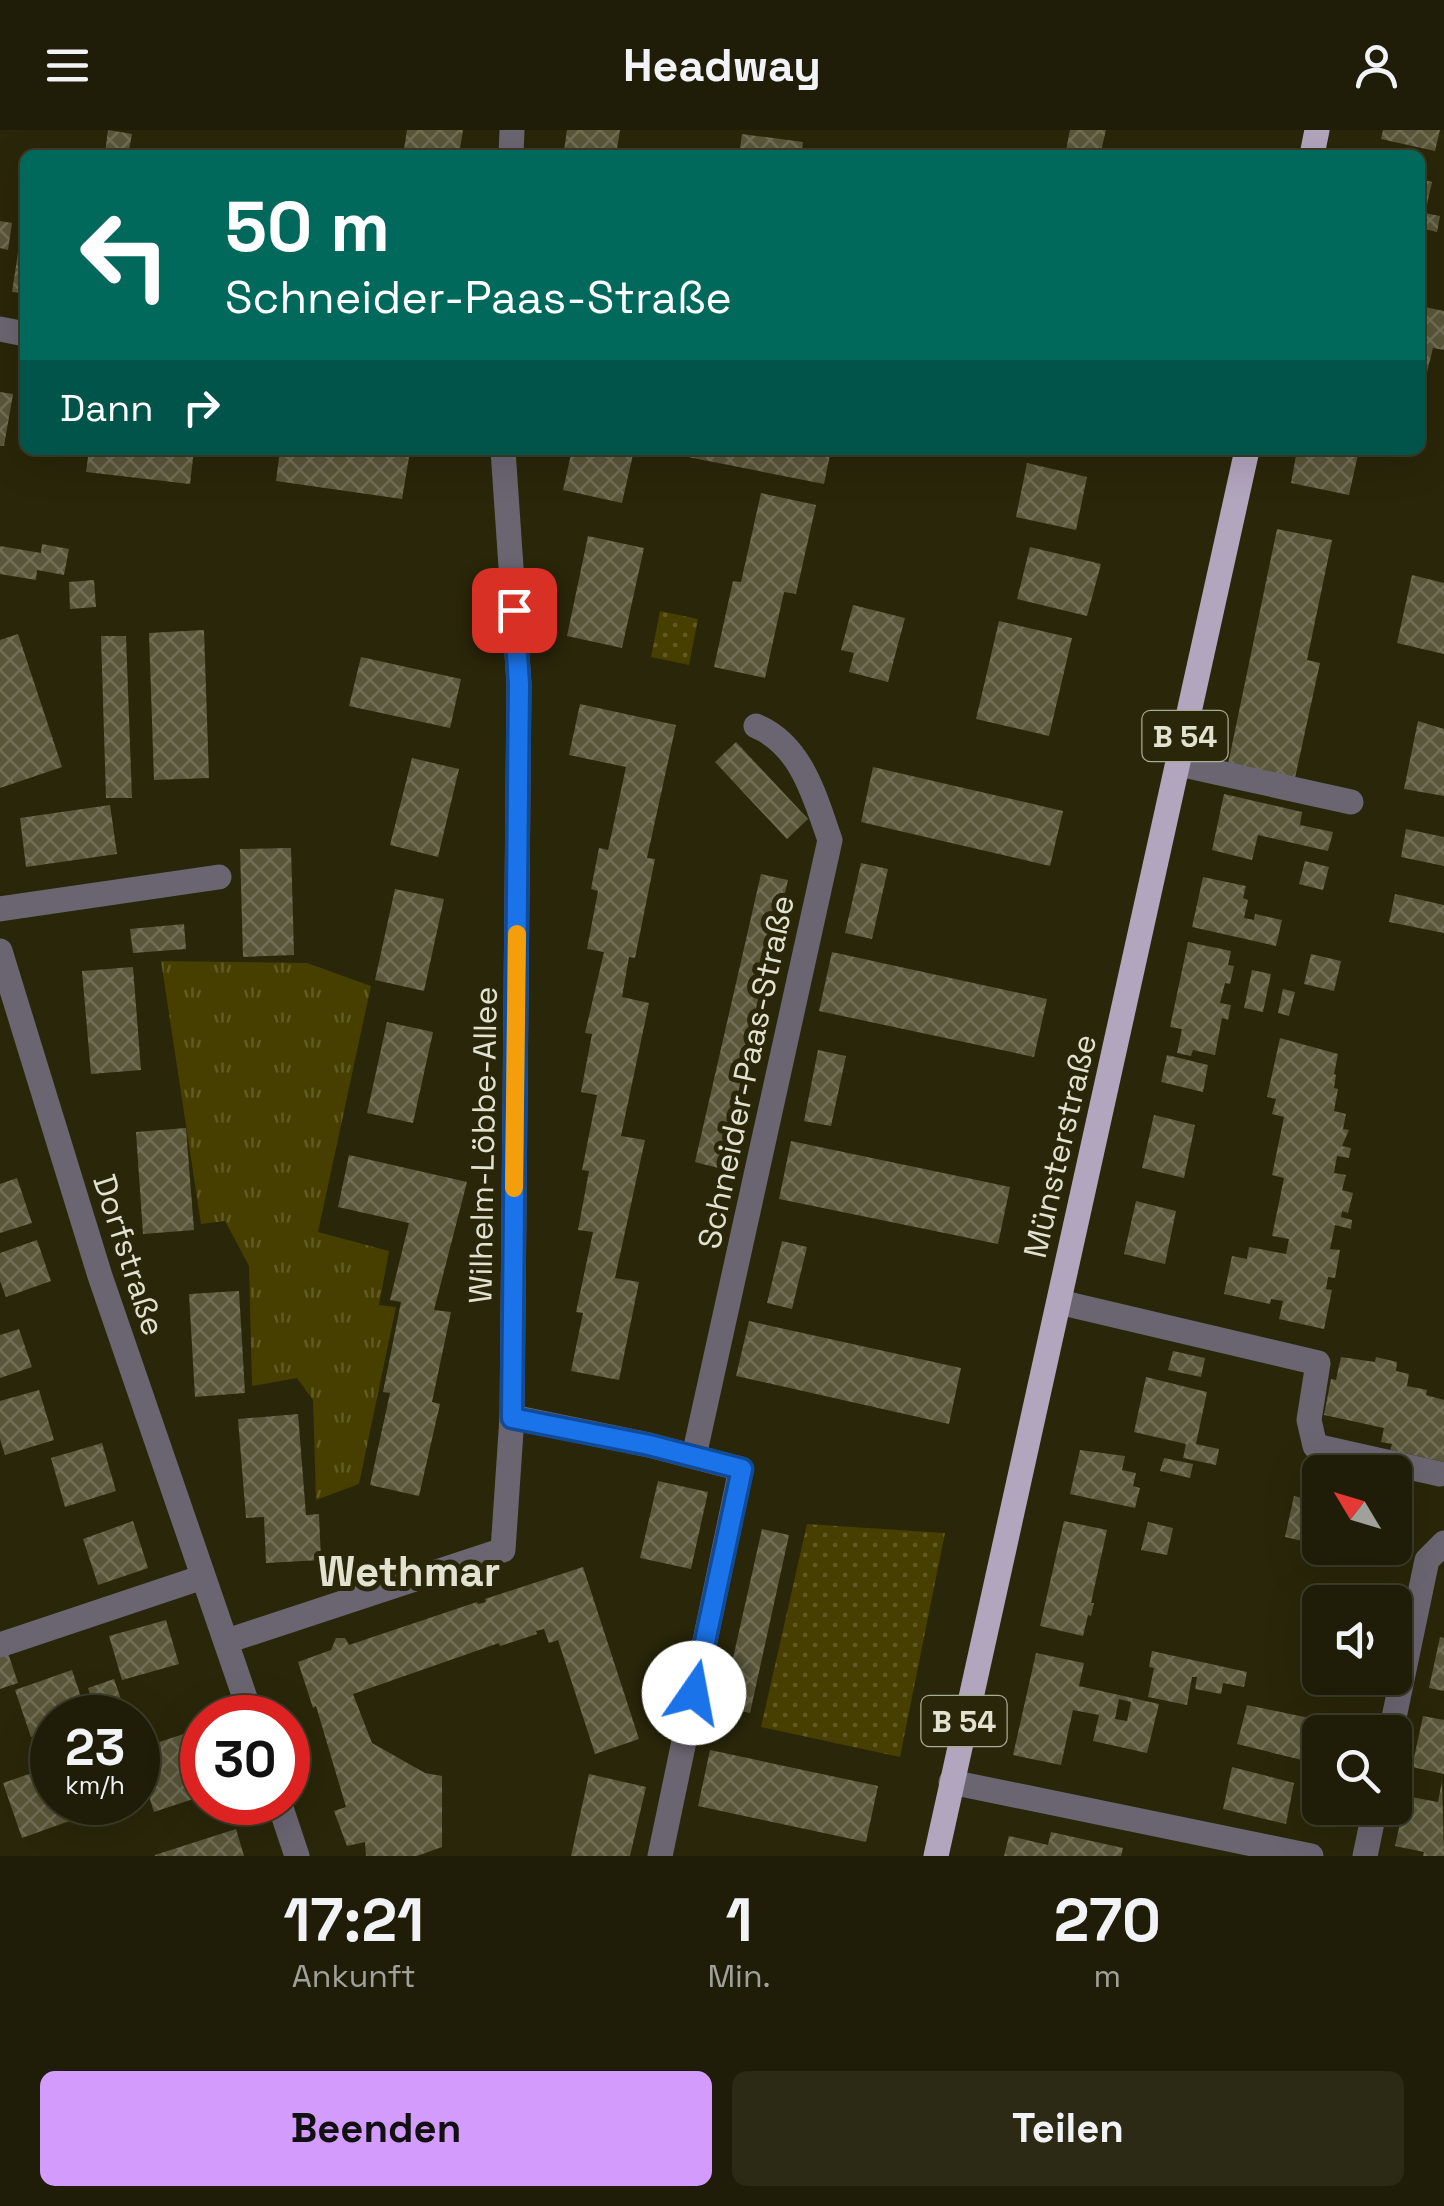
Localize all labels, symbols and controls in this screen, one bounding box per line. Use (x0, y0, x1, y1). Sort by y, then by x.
text: Headway (623, 37, 821, 94)
icon: menu (40, 38, 95, 93)
icon: person (1349, 38, 1404, 93)
text: 50 m (225, 182, 390, 271)
icon: left (60, 190, 190, 320)
text: Schneider-Paas-Straße (225, 269, 732, 326)
icon: right (174, 380, 229, 435)
text: Dann (60, 384, 154, 432)
pin (472, 568, 557, 653)
icon: arrive (487, 583, 542, 638)
road number: B 54 (1142, 711, 1228, 761)
street label: Schneider-Paas-Straße (689, 892, 803, 1252)
street label: Wilhelm-Löbbe-Allee (460, 986, 506, 1304)
street label: Münsterstraße (1015, 1030, 1105, 1262)
street label: Dorfstraße (84, 1169, 174, 1341)
north arrow (1302, 1455, 1412, 1565)
map controls (1302, 1455, 1412, 1825)
district label: Wethmar (318, 1545, 500, 1598)
button: sound (1302, 1585, 1412, 1695)
position arrow (642, 1641, 746, 1745)
speed limit sign: 30 (180, 1695, 310, 1825)
road number: B 54 (922, 1696, 1006, 1746)
button: search (1302, 1715, 1412, 1825)
text: 23 (65, 1716, 125, 1780)
text: km/h (65, 1769, 125, 1801)
text: 17:21 (283, 1882, 424, 1959)
text: 1 (725, 1882, 753, 1959)
text: 270 (1054, 1882, 1161, 1959)
text: Ankunft (292, 1956, 416, 1996)
text: Min. (707, 1956, 771, 1996)
text: m (1094, 1956, 1121, 1996)
button: Beenden (40, 2071, 712, 2186)
button: Teilen (732, 2071, 1404, 2186)

